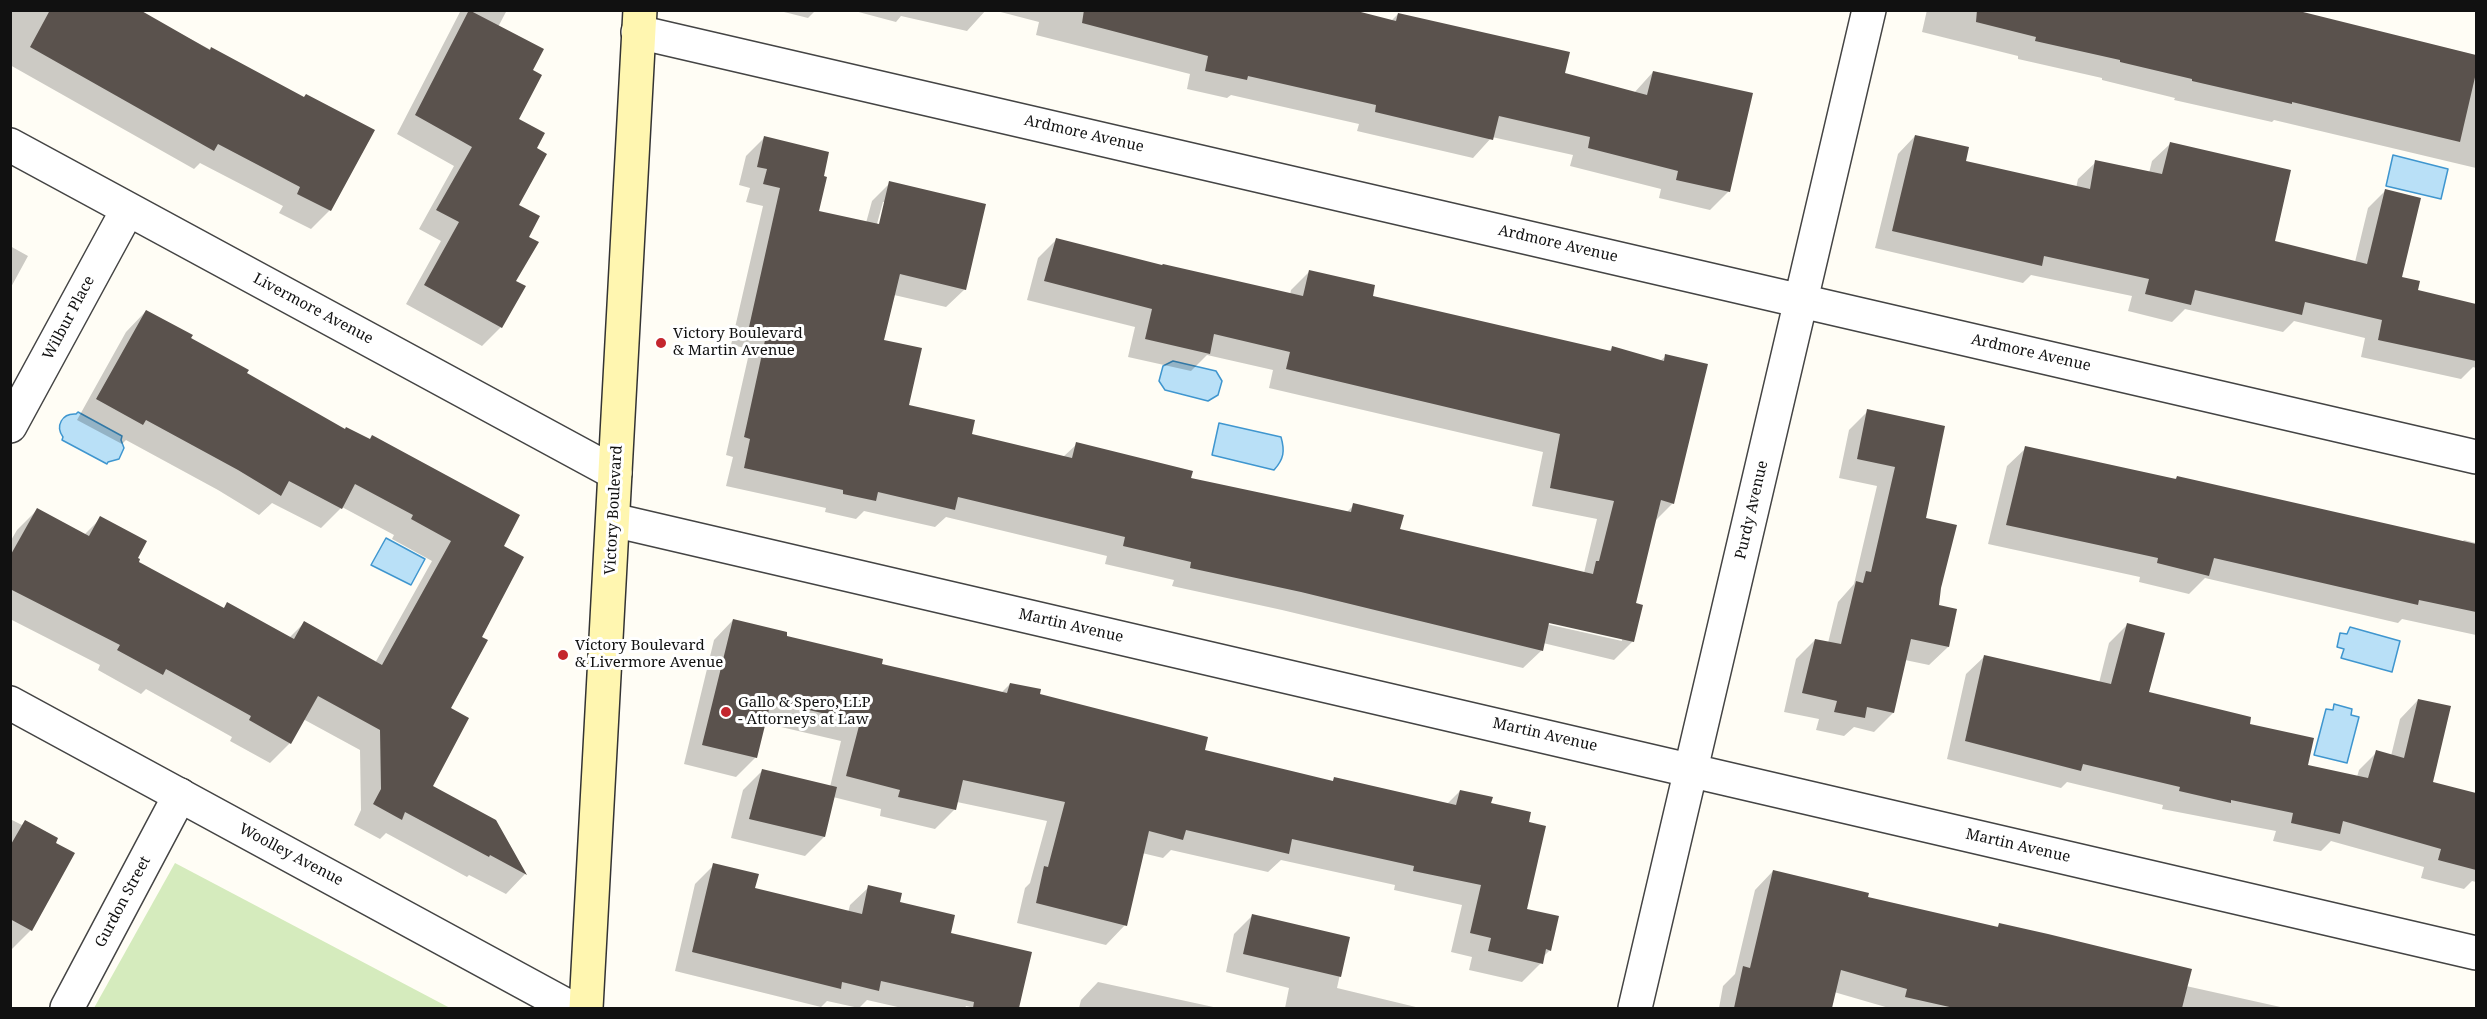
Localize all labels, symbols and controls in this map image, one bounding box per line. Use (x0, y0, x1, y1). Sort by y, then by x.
street label: Ardmore Avenue (1022, 111, 1146, 157)
street label: Ardmore Avenue (1496, 221, 1620, 267)
street label: Livermore Avenue (250, 270, 376, 348)
street label: Wilbur Place (39, 273, 99, 363)
place label: Victory Boulevard & Martin Avenue (673, 325, 803, 360)
street label: Ardmore Avenue (1969, 330, 2093, 376)
marker: Victory Boulevard & Martin Avenue (654, 336, 668, 350)
street label: Victory Boulevard (602, 445, 626, 575)
street label: Purdy Avenue (1732, 459, 1772, 561)
street label: Martin Avenue (1017, 605, 1125, 647)
place label: Victory Boulevard & Livermore Avenue (575, 637, 723, 672)
marker: Victory Boulevard & Livermore Avenue (556, 648, 570, 662)
place label: Gallo & Spero, LLP - Attorneys at Law (738, 694, 871, 729)
marker: Gallo & Spero, LLP - Attorneys at Law (719, 705, 733, 719)
street label: Martin Avenue (1491, 714, 1599, 756)
street label: Woolley Avenue (236, 820, 346, 890)
street label: Martin Avenue (1964, 825, 2072, 867)
street label: Gurdon Street (91, 853, 155, 951)

